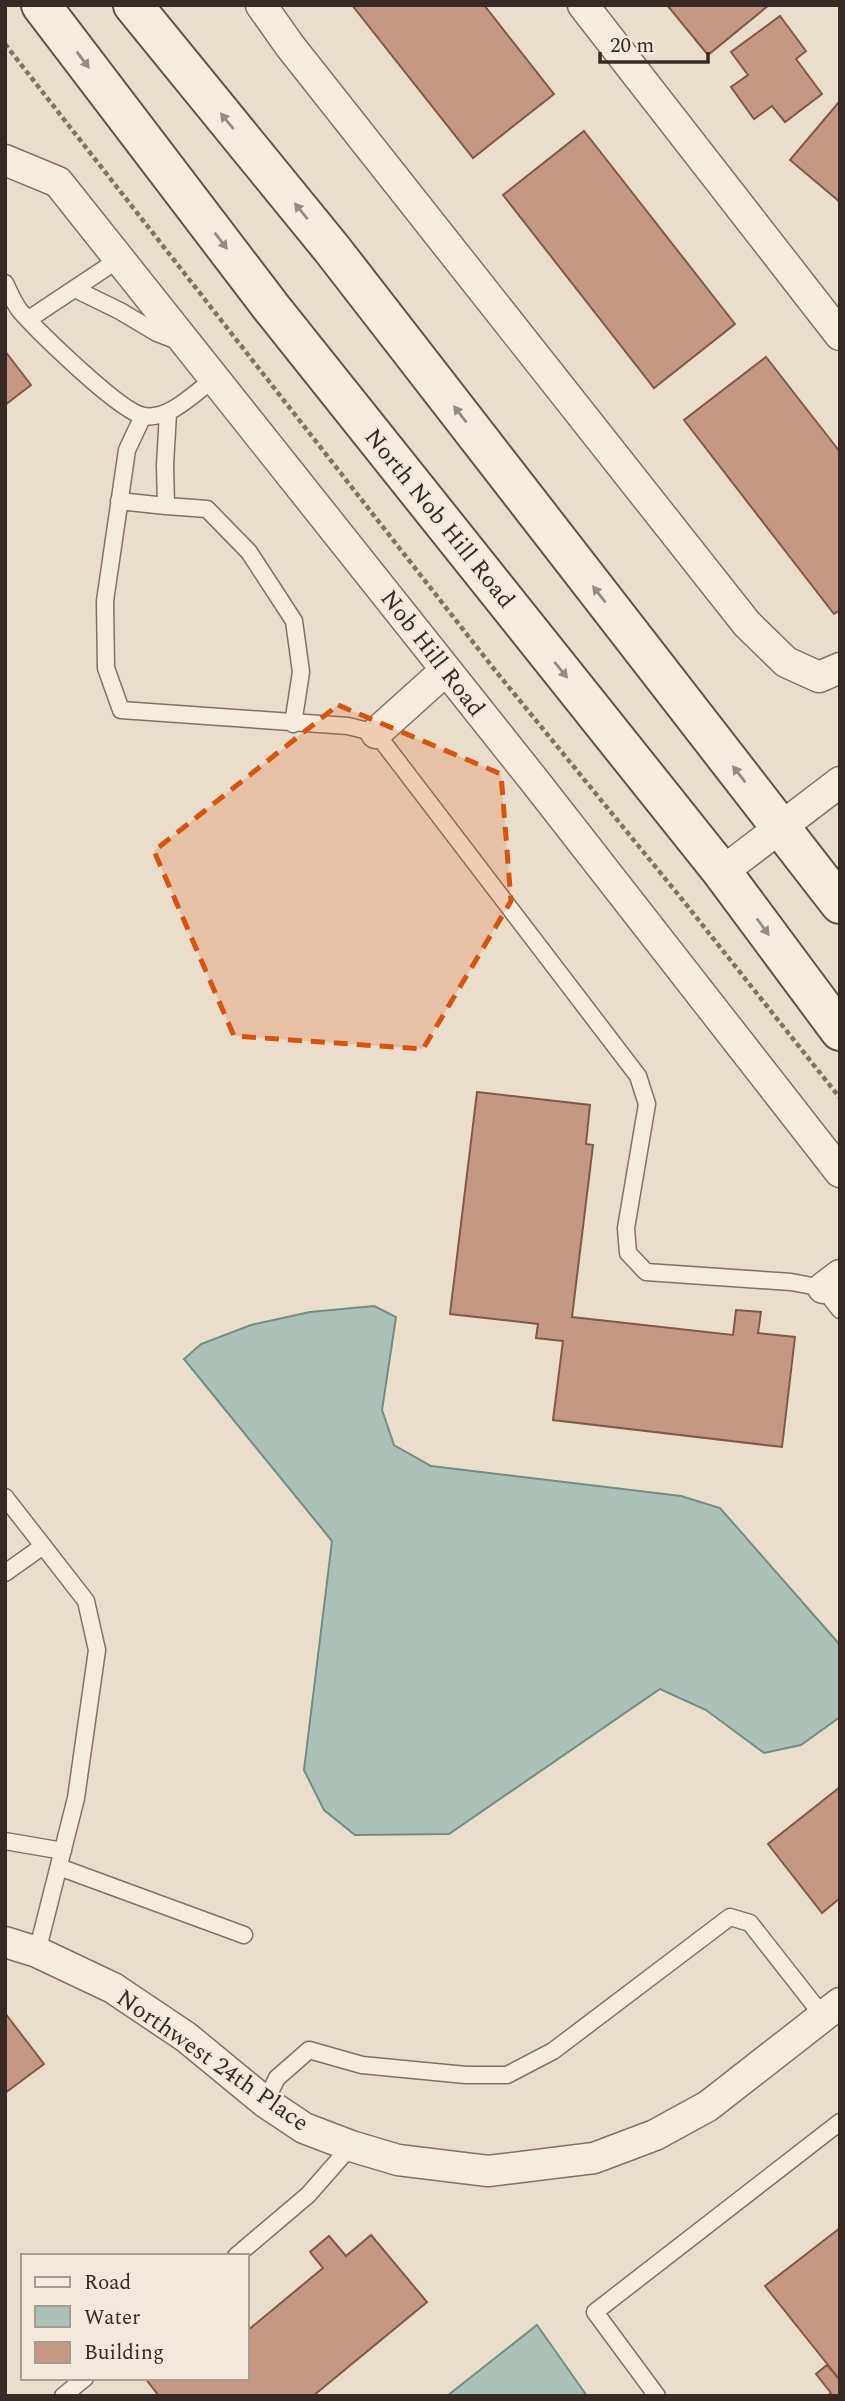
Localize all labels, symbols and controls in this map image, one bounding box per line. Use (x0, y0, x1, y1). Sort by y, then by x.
scale bar (600, 21, 708, 65)
text: 20 m (610, 30, 654, 62)
one-way arrow (75, 50, 90, 68)
one-way arrow (220, 113, 235, 131)
one-way arrow (294, 203, 309, 221)
one-way arrow (213, 231, 228, 249)
one-way arrow (453, 406, 468, 424)
street label: North Nob Hill Road (355, 421, 523, 617)
street label: Nob Hill Road (371, 582, 493, 725)
one-way arrow (592, 586, 607, 604)
one-way arrow (554, 661, 569, 679)
one-way arrow (732, 765, 746, 783)
one-way arrow (756, 918, 770, 936)
street label: Northwest 24th Place (109, 1981, 316, 2141)
legend (21, 2254, 248, 2380)
text: Road (84, 2267, 131, 2299)
text: Water (84, 2302, 140, 2334)
text: Building (84, 2337, 164, 2369)

